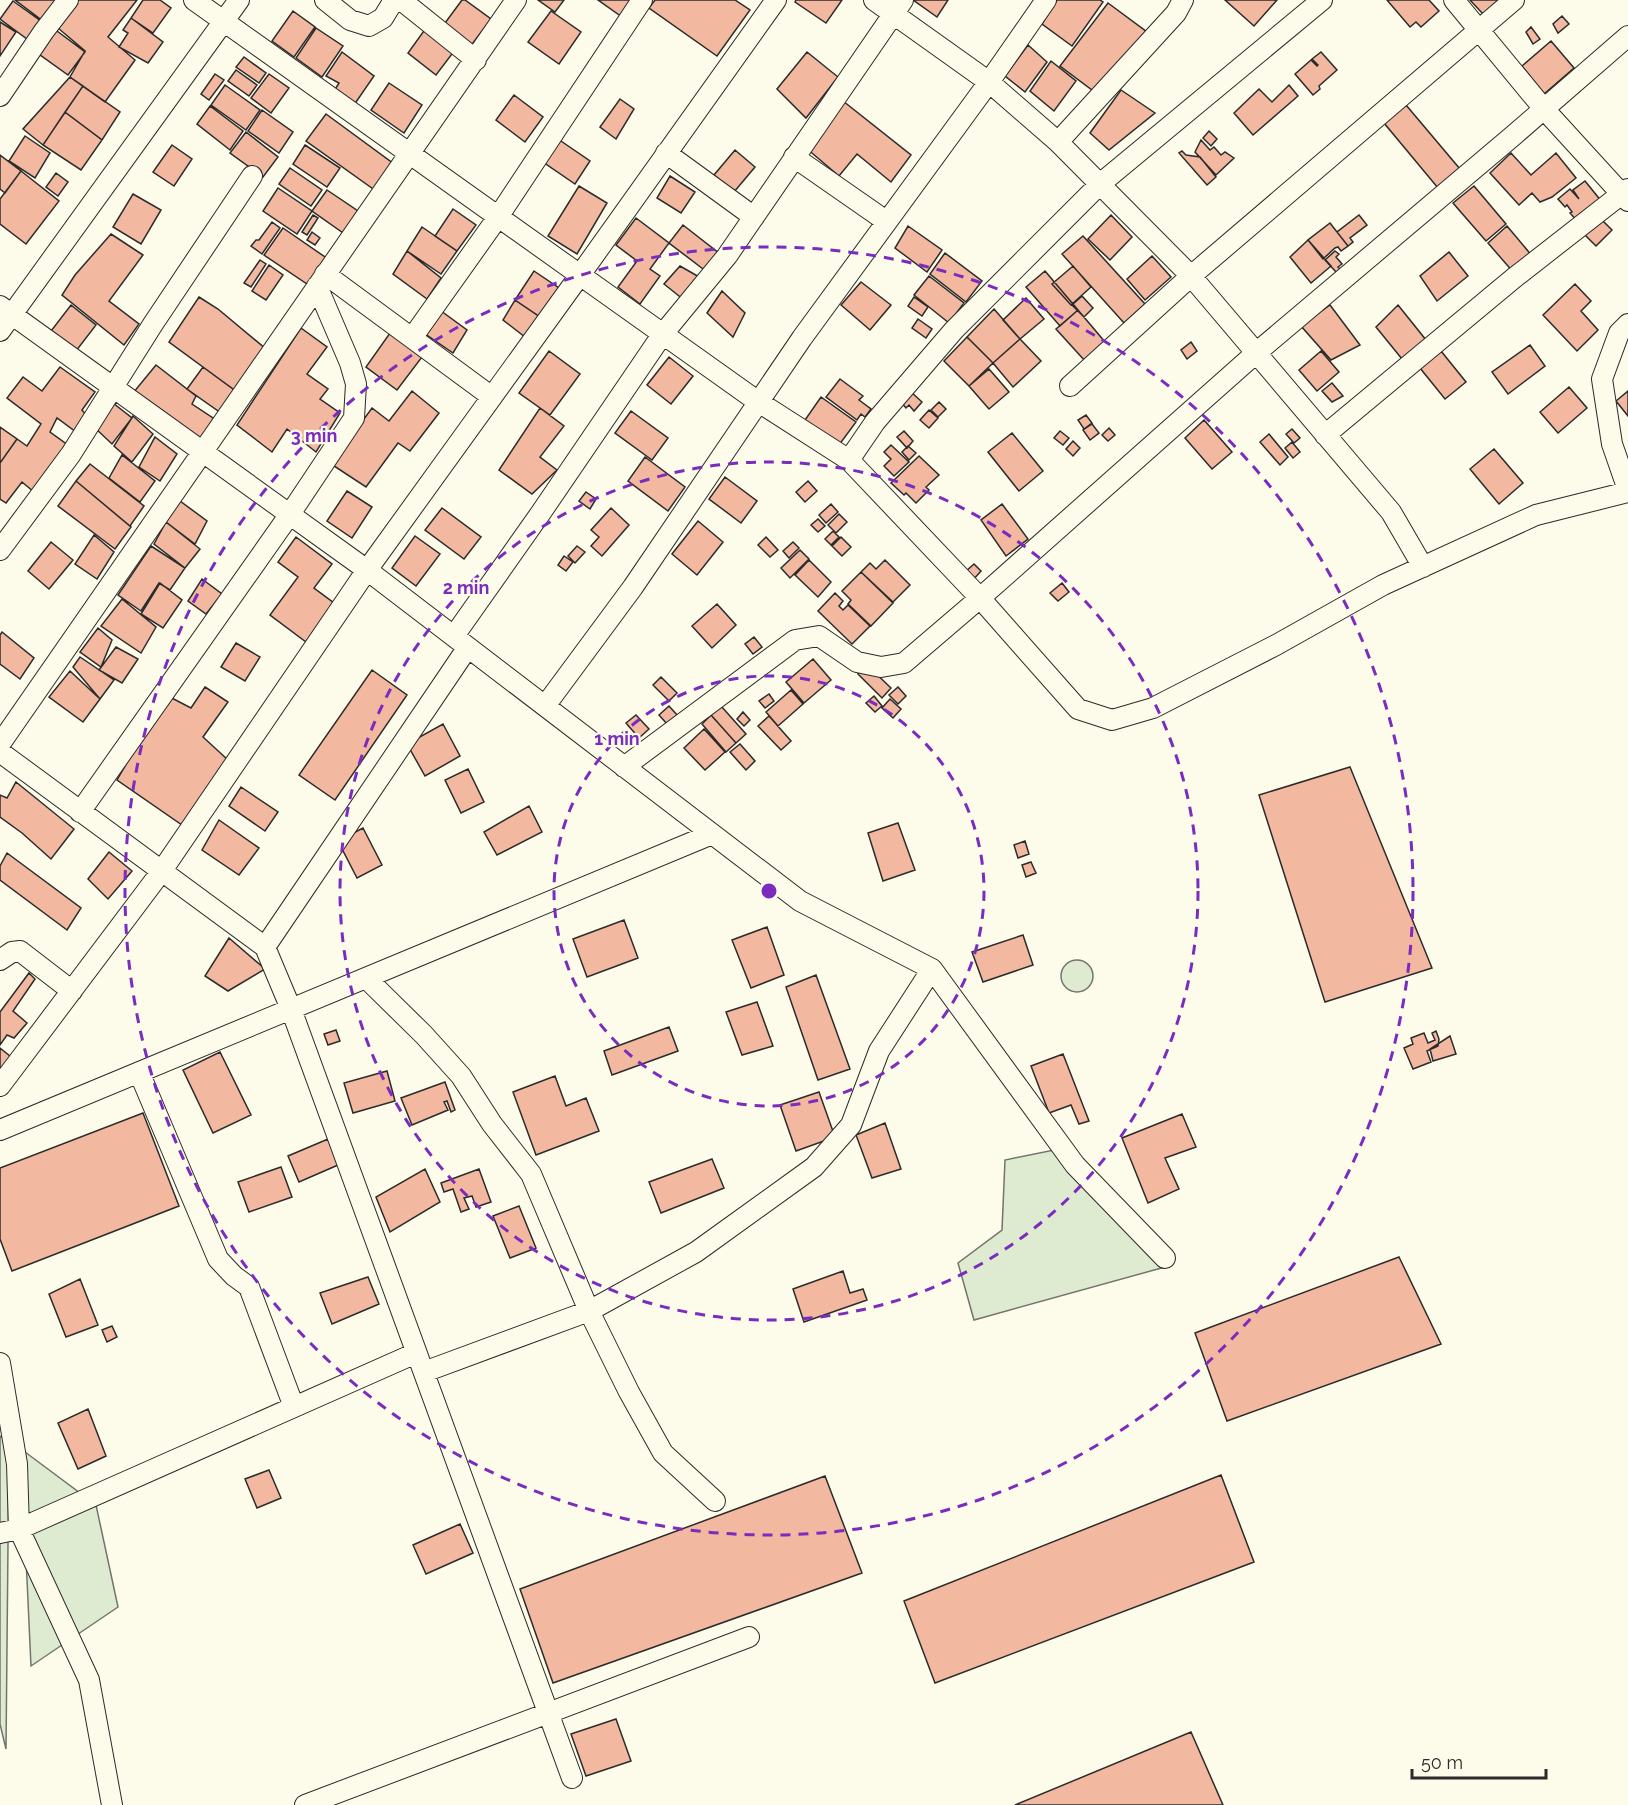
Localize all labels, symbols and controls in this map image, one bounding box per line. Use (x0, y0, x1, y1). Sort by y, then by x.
text: 3 min (291, 425, 337, 446)
text: 2 min (443, 577, 489, 598)
text: 1 min (594, 728, 640, 749)
centre of rings (759, 881, 779, 901)
scale bar (1412, 1742, 1546, 1780)
text: 50 m (1421, 1752, 1463, 1773)

